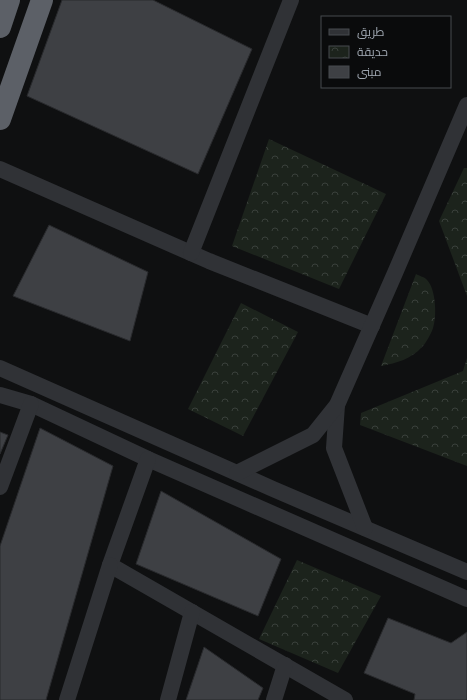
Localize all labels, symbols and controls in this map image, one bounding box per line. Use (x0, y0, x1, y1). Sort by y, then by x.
legend (321, 16, 451, 88)
text: طريق (357, 25, 385, 40)
text: حديقة (357, 45, 388, 60)
text: مبنى (357, 65, 382, 80)

